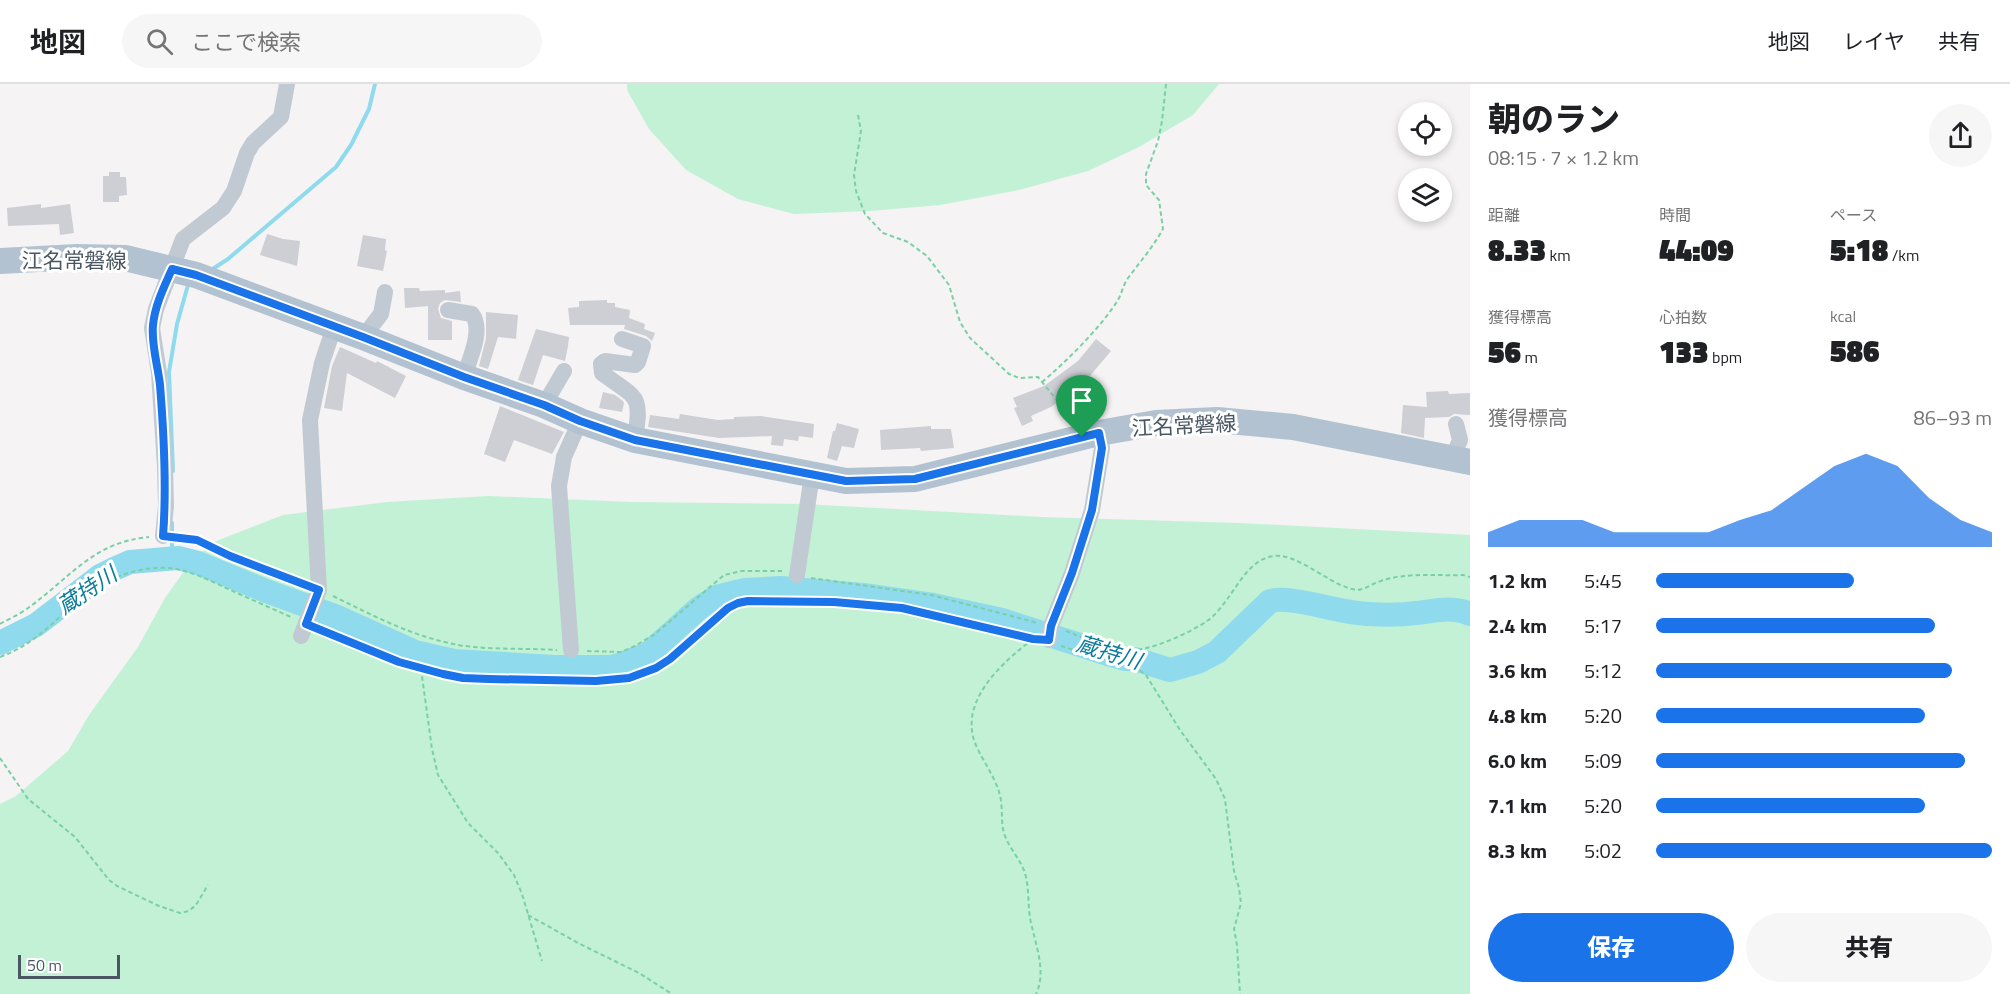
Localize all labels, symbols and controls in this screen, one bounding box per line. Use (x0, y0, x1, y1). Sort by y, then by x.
search box (122, 14, 542, 68)
text: 地図 (30, 20, 86, 63)
icon: search (143, 25, 176, 58)
text: ここで検索 (191, 25, 301, 59)
text: 地図 (1768, 25, 1810, 57)
text: レイヤ (1843, 25, 1905, 57)
text: 共有 (1938, 25, 1980, 57)
text: 朝のラン (1488, 94, 1620, 144)
map controls (1398, 102, 1452, 222)
button: locate (1398, 102, 1452, 156)
button: share (1929, 104, 1992, 167)
text: 08:15 · 7 × 1.2 km (1488, 142, 1639, 173)
button: layers (1398, 168, 1452, 222)
text: 距離 (1488, 203, 1520, 227)
text: 時間 (1659, 203, 1691, 227)
text: ペース (1830, 203, 1877, 227)
text: 8.33 (1488, 227, 1546, 273)
text: 44:09 (1659, 227, 1734, 273)
text: 5:18 (1830, 227, 1888, 273)
text: km (1546, 243, 1571, 267)
text: /km (1888, 243, 1919, 267)
street label: 江名常磐線 (22, 244, 127, 276)
text: kcal (1830, 304, 1856, 328)
text: 獲得標高 (1488, 305, 1552, 329)
text: 心拍数 (1659, 305, 1707, 329)
text: 586 (1830, 328, 1880, 374)
text: 56 (1488, 329, 1521, 375)
text: 133 (1659, 329, 1709, 375)
text: m (1521, 345, 1538, 369)
text: bpm (1709, 345, 1742, 369)
pin (1056, 375, 1107, 437)
icon: arrive (1065, 384, 1098, 417)
text: 獲得標高 (1488, 402, 1568, 433)
text: 86–93 m (1913, 402, 1992, 433)
street label: 江名常磐線 (1131, 406, 1237, 444)
water label: 蔵持川 (50, 556, 126, 623)
text: 1.2 km (1488, 565, 1547, 596)
text: 5:45 (1584, 565, 1622, 596)
text: 2.4 km (1488, 610, 1547, 641)
text: 5:17 (1584, 610, 1622, 641)
water label: 蔵持川 (1072, 626, 1147, 678)
text: 3.6 km (1488, 655, 1547, 686)
text: 5:12 (1584, 655, 1622, 686)
text: 4.8 km (1488, 700, 1547, 731)
text: 5:20 (1584, 700, 1622, 731)
text: 6.0 km (1488, 745, 1547, 776)
text: 5:09 (1584, 745, 1622, 776)
text: 7.1 km (1488, 790, 1547, 821)
text: 5:20 (1584, 790, 1622, 821)
text: 8.3 km (1488, 835, 1547, 866)
text: 5:02 (1584, 835, 1622, 866)
button: 保存 (1488, 913, 1734, 982)
button: 共有 (1746, 913, 1992, 982)
scale bar (18, 952, 120, 980)
text: 50 m (27, 953, 62, 977)

